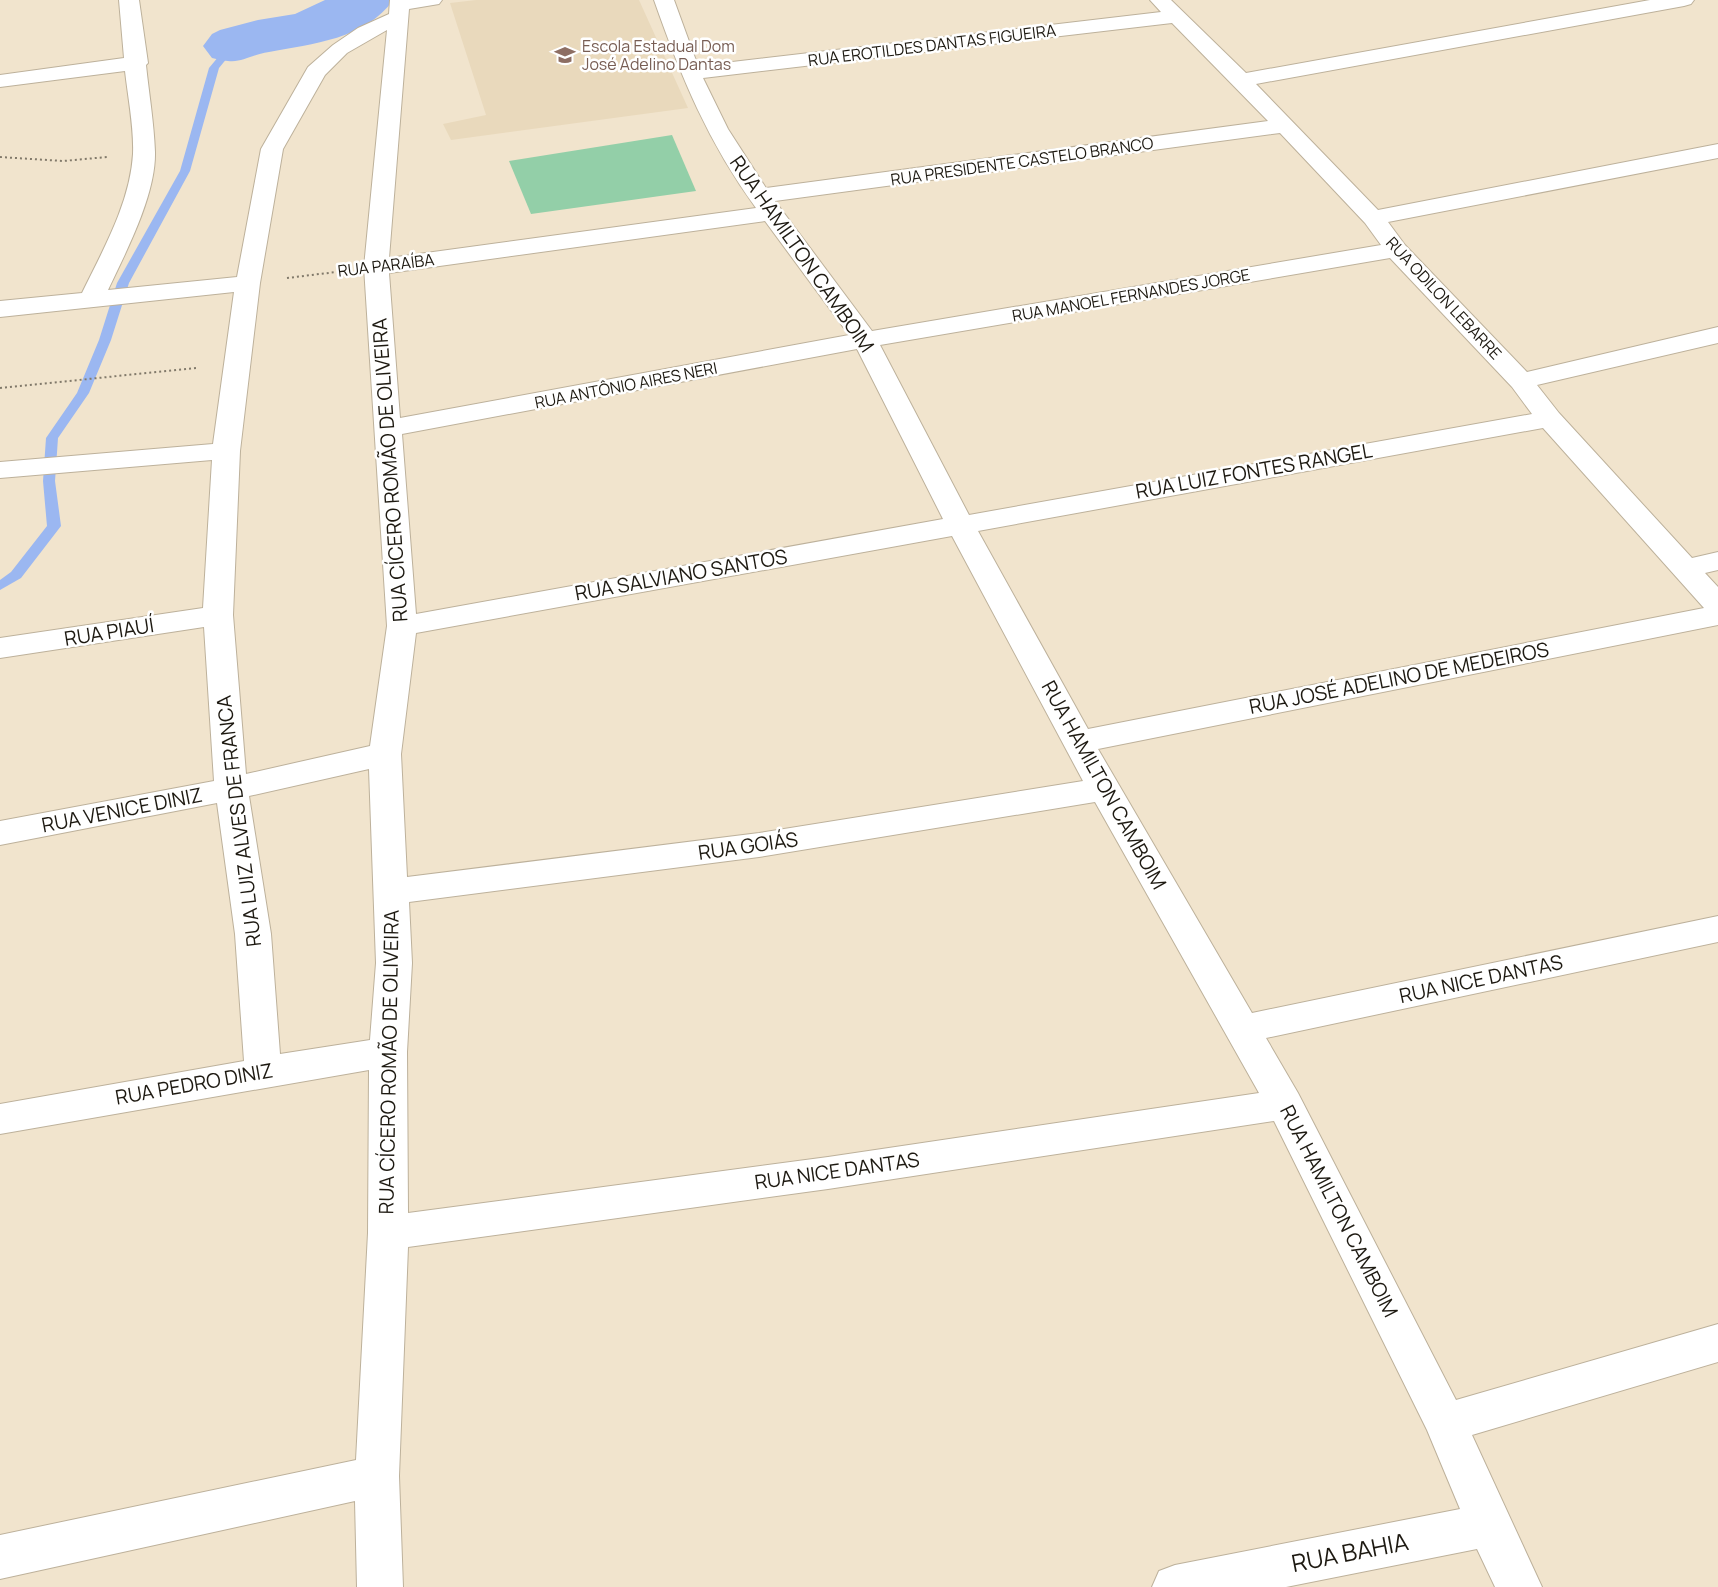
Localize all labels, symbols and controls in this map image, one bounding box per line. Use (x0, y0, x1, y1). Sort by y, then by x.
street label: RUA EROTILDES DANTAS FIGUEIRA (807, 19, 1057, 71)
place label: Escola Estadual Dom José Adelino Dantas (582, 35, 735, 75)
school or university icon: Escola Estadual Dom José Adelino Dantas (553, 43, 577, 67)
street label: RUA PRESIDENTE CASTELO BRANCO (889, 132, 1155, 190)
street label: RUA HAMILTON CAMBOIM (724, 150, 881, 357)
street label: RUA ODILON LEBARRE (1381, 232, 1507, 364)
street label: RUA PARAÍBA (336, 248, 436, 282)
street label: RUA MANOEL FERNANDES JORGE (1010, 263, 1252, 327)
street label: RUA CÍCERO ROMÃO DE OLIVEIRA (365, 317, 414, 623)
street label: RUA ANTÔNIO AIRES NERI (533, 357, 719, 413)
street label: RUA LUIZ FONTES RANGEL (1133, 436, 1374, 505)
street label: RUA SALVIANO SANTOS (573, 543, 789, 606)
street label: RUA PIAUÍ (62, 611, 156, 652)
street label: RUA JOSÉ ADELINO DE MEDEIROS (1247, 635, 1551, 720)
street label: RUA HAMILTON CAMBOIM (1036, 676, 1173, 894)
street label: RUA LUIZ ALVES DE FRANCA (210, 694, 267, 948)
street label: RUA VENICE DINIZ (39, 781, 204, 838)
street label: RUA GOIÁS (696, 825, 800, 866)
street label: RUA CÍCERO ROMÃO DE OLIVEIRA (372, 909, 405, 1215)
street label: RUA NICE DANTAS (1397, 948, 1565, 1009)
street label: RUA PEDRO DINIZ (113, 1056, 275, 1111)
street label: RUA HAMILTON CAMBOIM (1274, 1100, 1405, 1321)
street label: RUA NICE DANTAS (753, 1146, 921, 1195)
street label: RUA BAHIA (1288, 1524, 1411, 1579)

